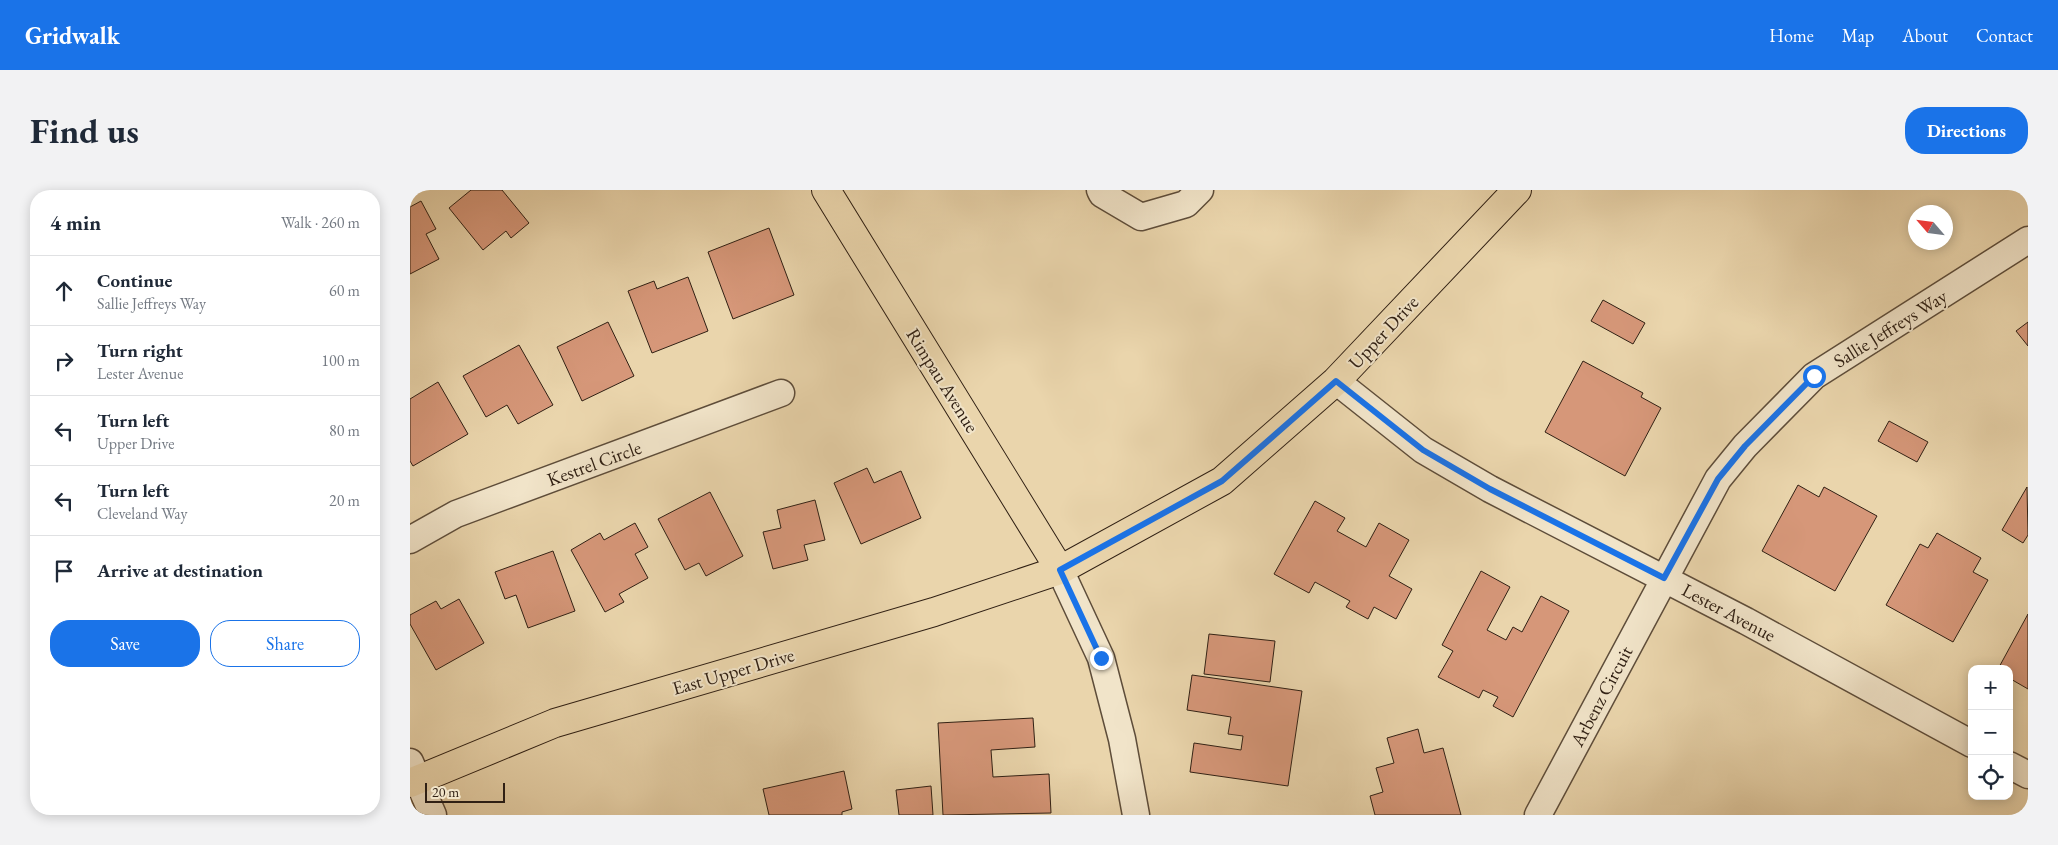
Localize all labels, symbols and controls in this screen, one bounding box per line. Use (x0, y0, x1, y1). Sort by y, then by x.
text: Gridwalk (25, 20, 120, 51)
text: Home (1769, 24, 1814, 47)
text: Map (1842, 24, 1874, 47)
text: About (1902, 24, 1948, 47)
text: Contact (1976, 24, 2033, 47)
button: Directions (1905, 107, 2028, 154)
text: Find us (30, 108, 139, 153)
north arrow (1908, 205, 1953, 250)
text: 4 min (50, 209, 101, 236)
text: Walk · 260 m (281, 212, 360, 233)
text: Continue (97, 268, 172, 293)
icon: ahead (50, 277, 78, 305)
text: 60 m (329, 280, 360, 301)
street label: Sallie Jeffreys Way (1829, 283, 1952, 373)
street label: Upper Drive (1343, 290, 1424, 374)
text: Sallie Jeffreys Way (97, 293, 206, 314)
street label: Rimpau Avenue (901, 323, 985, 437)
text: Turn right (97, 338, 183, 363)
icon: right (50, 347, 78, 375)
text: 100 m (321, 350, 360, 371)
text: Lester Avenue (97, 363, 183, 384)
route start (1803, 365, 1826, 388)
text: Turn left (97, 408, 169, 433)
icon: left (50, 417, 78, 445)
text: 80 m (329, 420, 360, 441)
text: Upper Drive (97, 433, 174, 454)
street label: Kestrel Circle (543, 435, 645, 492)
text: Turn left (97, 478, 169, 503)
icon: left (50, 487, 78, 515)
text: 20 m (329, 490, 360, 511)
text: Cleveland Way (97, 503, 188, 524)
icon: arrive (50, 557, 78, 585)
text: Arrive at destination (97, 558, 263, 583)
street label: Lester Avenue (1678, 577, 1780, 648)
button: Save (50, 620, 200, 667)
button: Share (210, 620, 360, 667)
street label: East Upper Drive (669, 642, 797, 701)
street label: Arbenz Circuit (1564, 642, 1638, 752)
route end (1090, 647, 1113, 670)
map controls (1968, 665, 2013, 800)
button: + (1968, 665, 2013, 710)
button: − (1968, 710, 2013, 755)
button: locate (1968, 755, 2013, 800)
scale bar (425, 780, 505, 803)
text: 20 m (432, 783, 459, 801)

